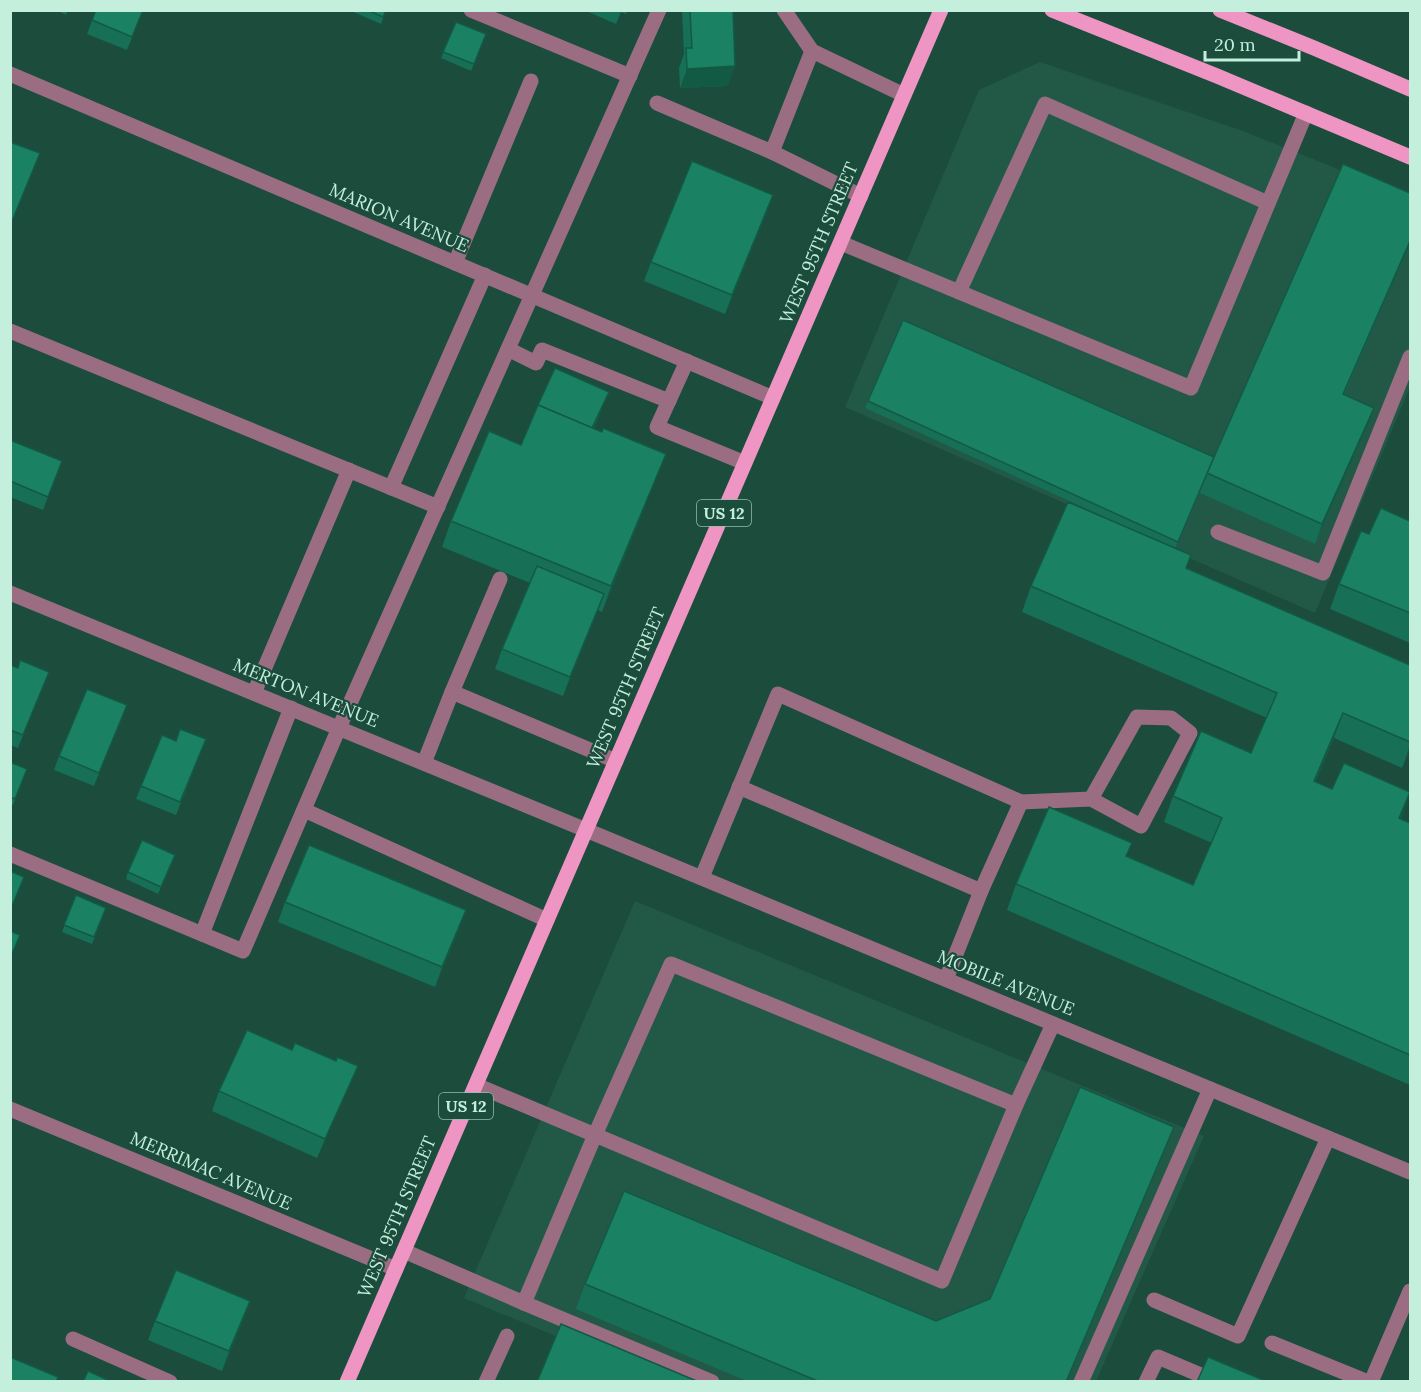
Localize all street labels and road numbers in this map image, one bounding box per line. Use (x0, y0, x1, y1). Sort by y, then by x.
street label: WEST 95TH STREET (774, 158, 863, 327)
street label: MARION AVENUE (326, 178, 473, 257)
road number: US 12 (697, 500, 751, 526)
street label: WEST 95TH STREET (581, 603, 670, 772)
street label: MERTON AVENUE (230, 653, 382, 732)
street label: MOBILE AVENUE (934, 945, 1078, 1021)
road number: US 12 (439, 1093, 493, 1119)
street label: MERRIMAC AVENUE (127, 1126, 295, 1215)
street label: WEST 95TH STREET (352, 1132, 441, 1301)

